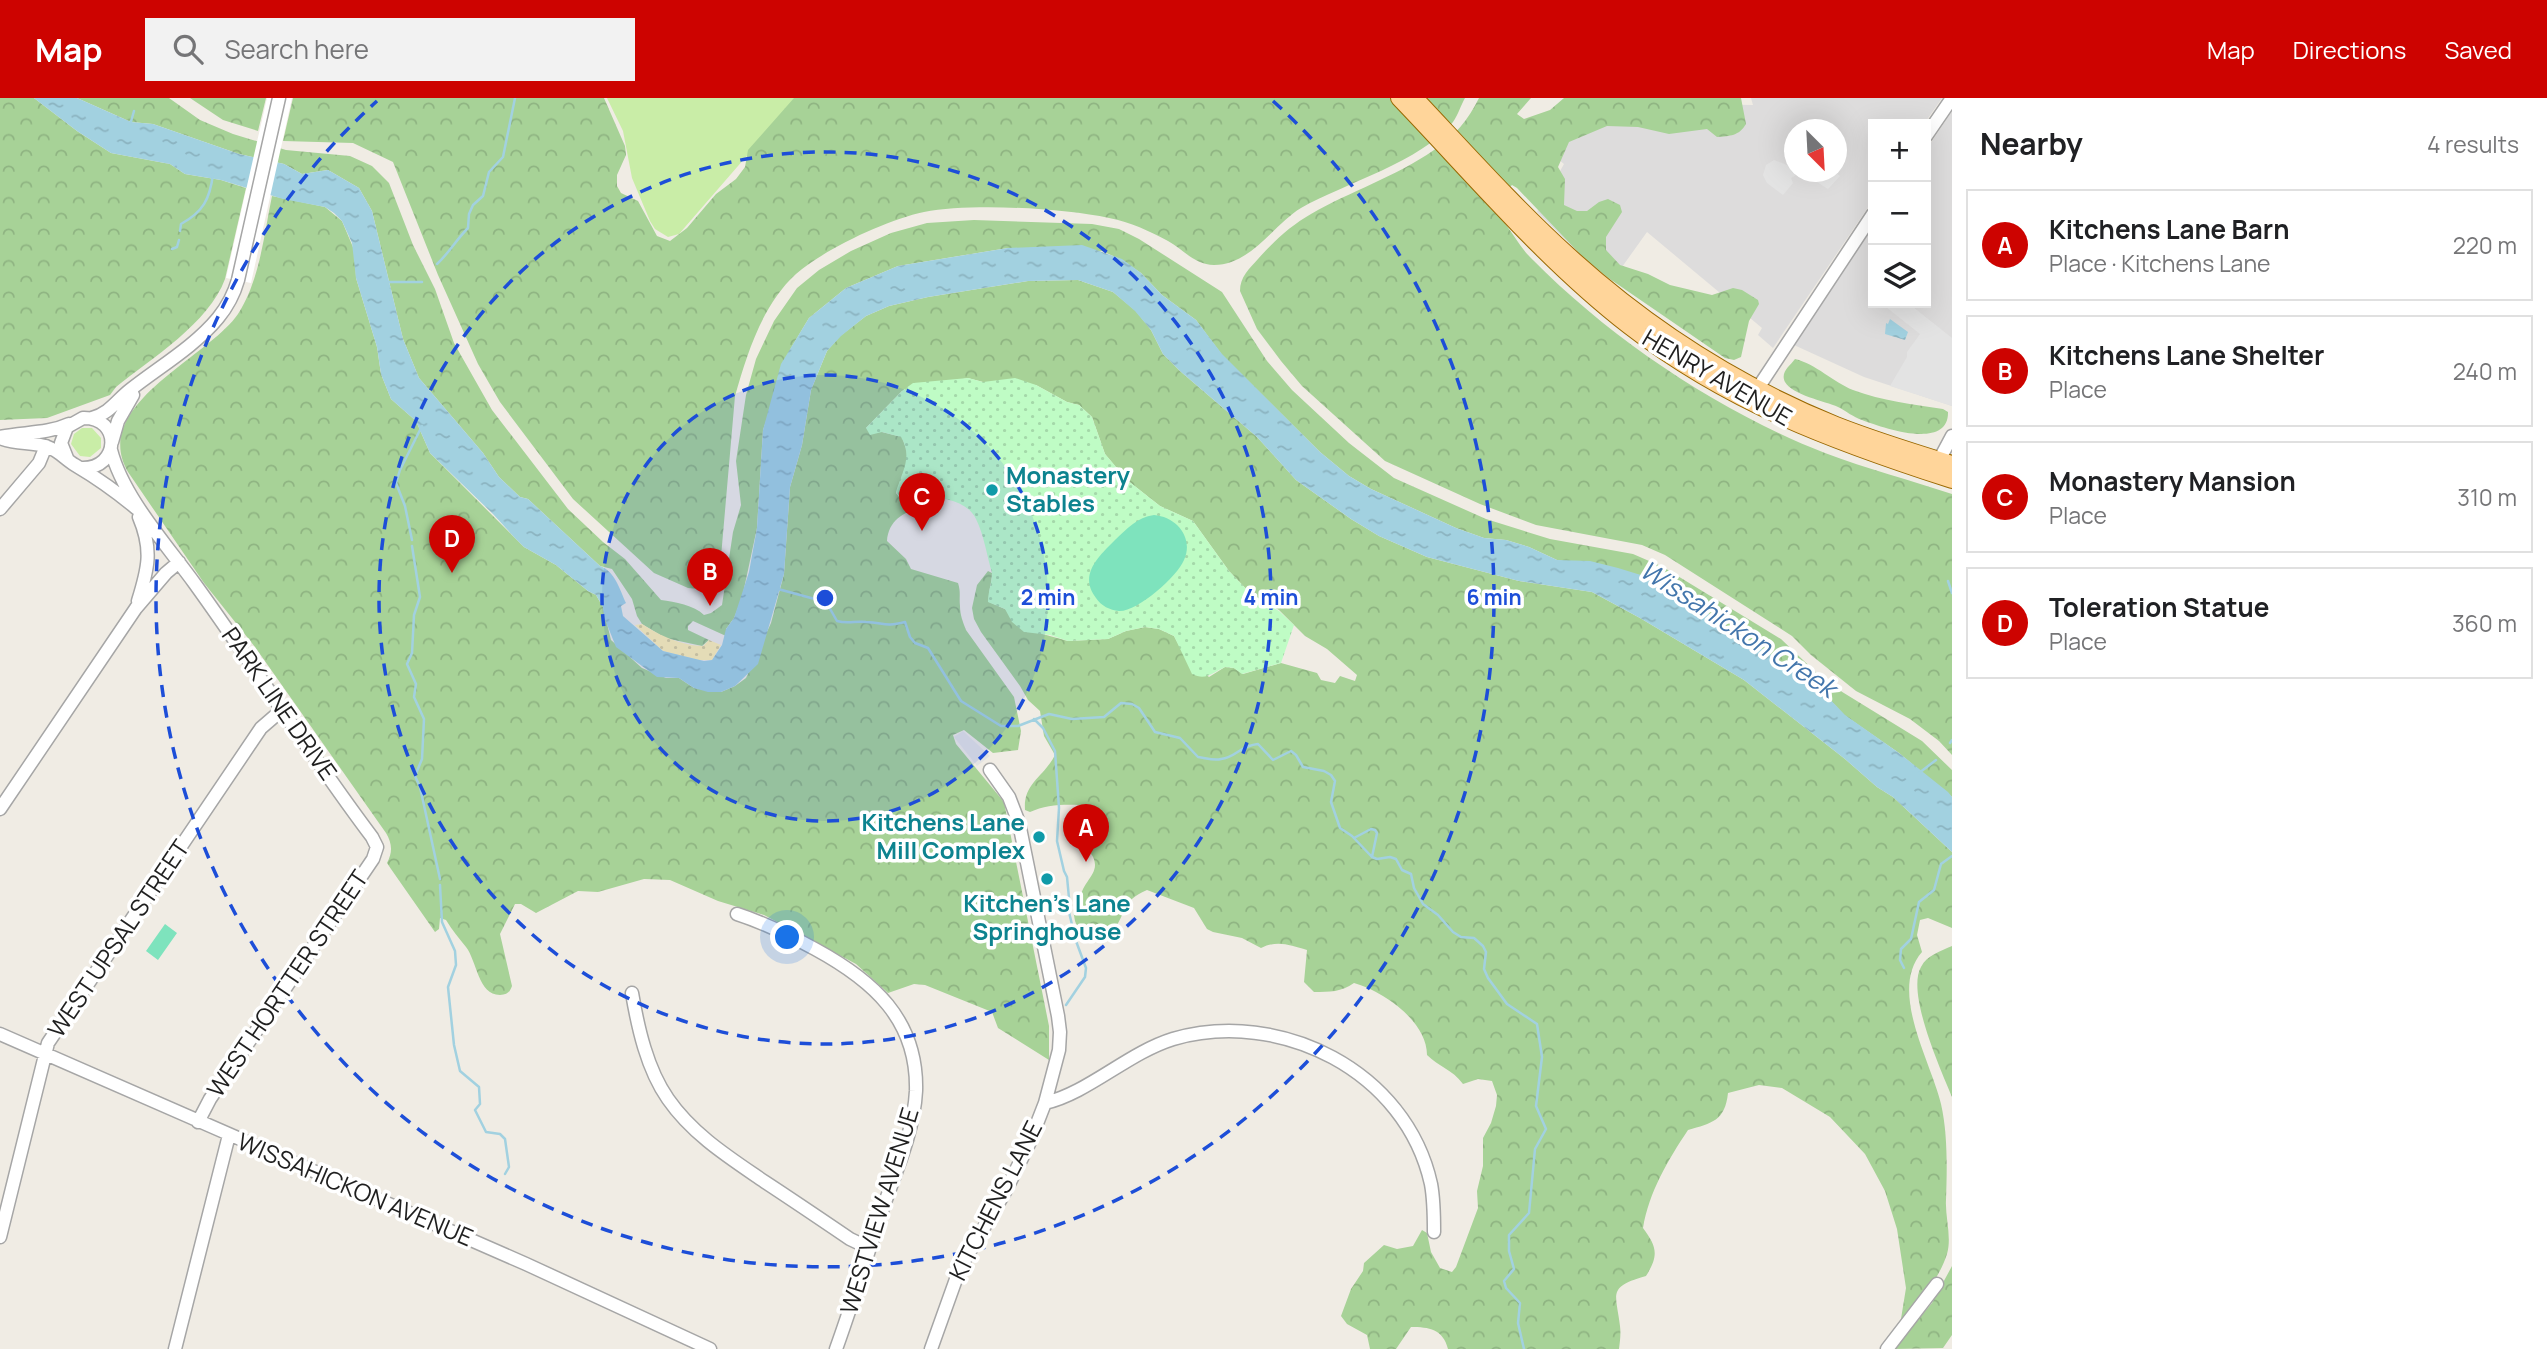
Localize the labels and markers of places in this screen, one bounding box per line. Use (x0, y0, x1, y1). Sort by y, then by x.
place label: Monastery Stables (1006, 458, 1131, 519)
pin: C (899, 473, 945, 531)
marker: Monastery Stables (984, 482, 1000, 498)
pin: D (429, 515, 475, 573)
pin: B (687, 548, 733, 606)
centre of rings (813, 586, 837, 610)
pin: A (1063, 804, 1109, 862)
place label: Kitchens Lane Mill Complex (861, 805, 1026, 866)
marker: Kitchens Lane Mill Complex (1031, 829, 1047, 845)
marker: Kitchen's Lane Springhouse (1039, 871, 1055, 887)
place label: Kitchen's Lane Springhouse (963, 886, 1131, 947)

